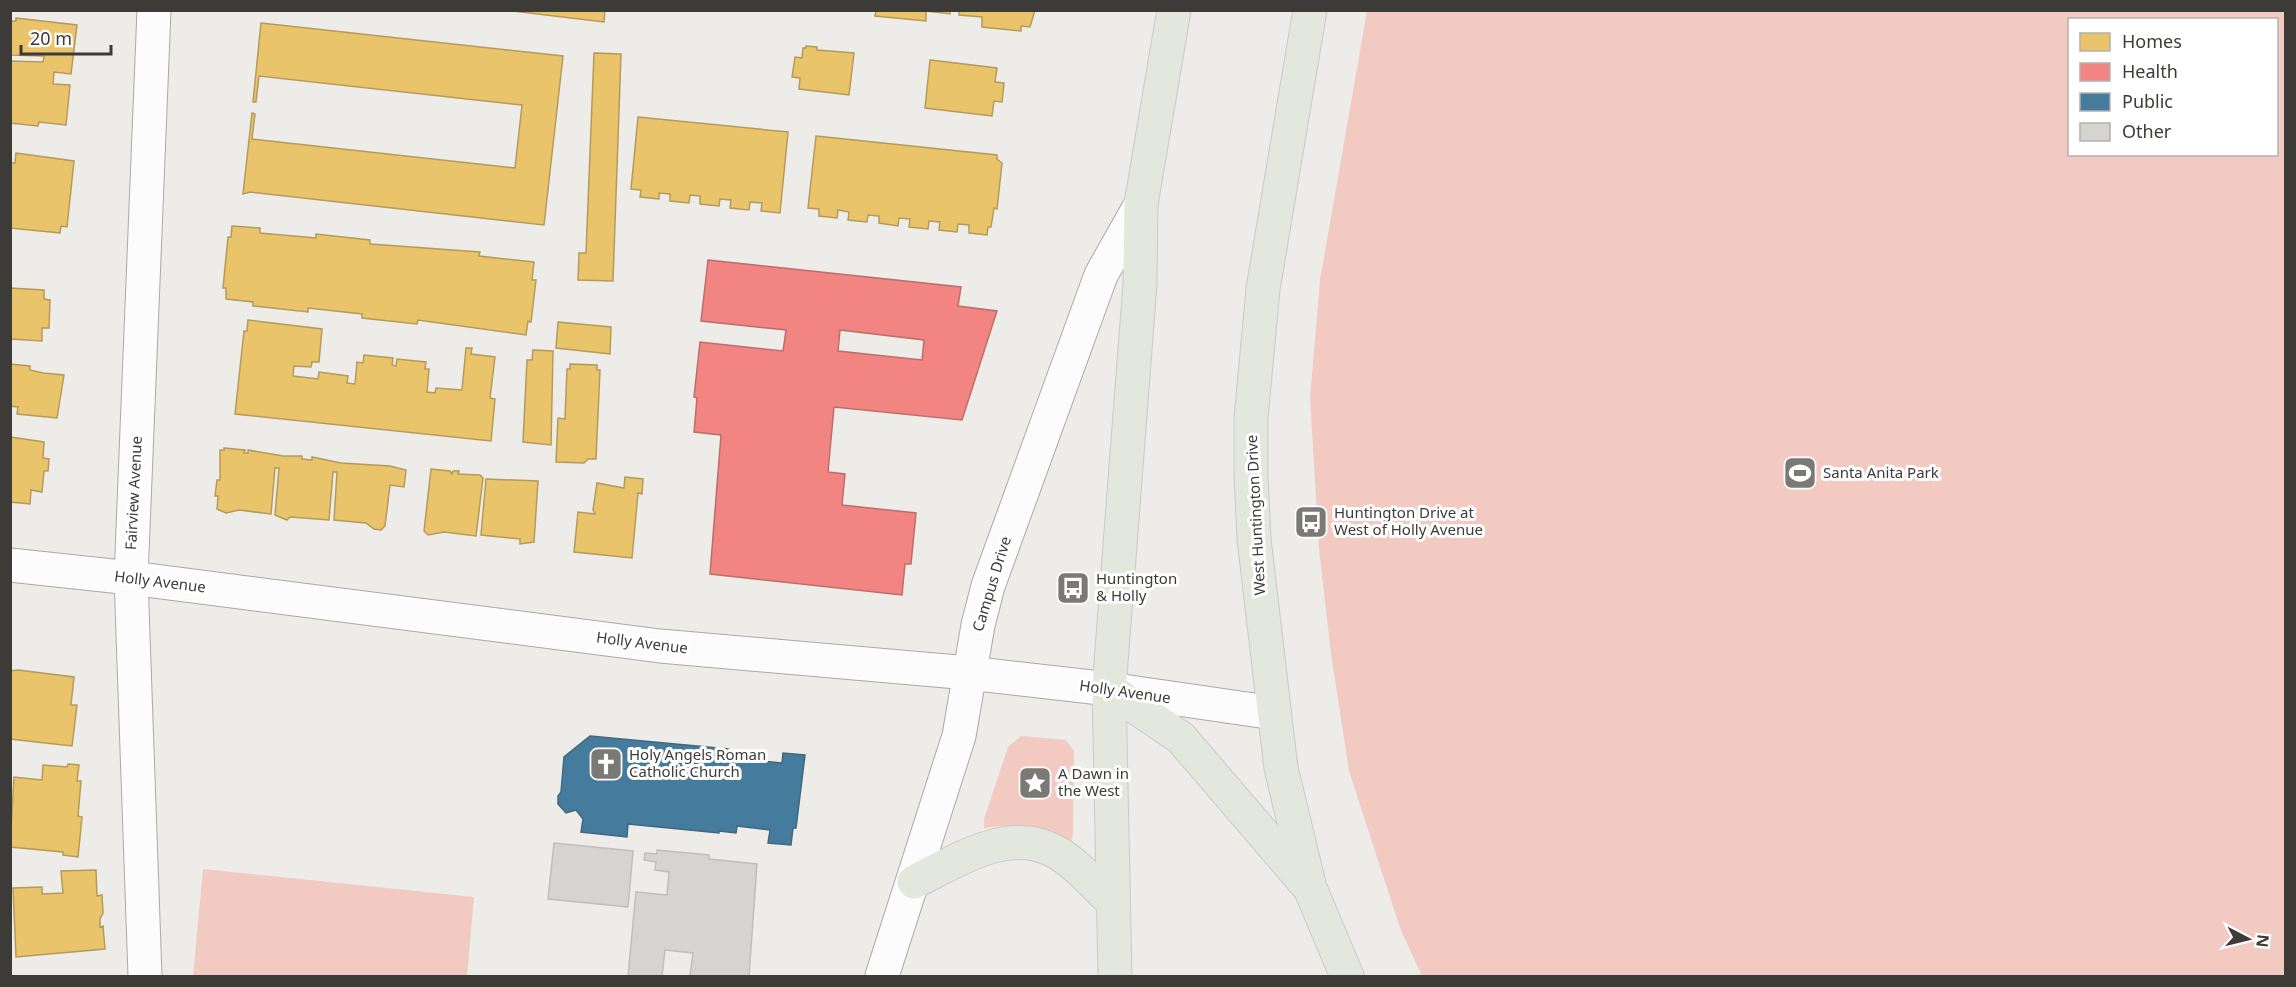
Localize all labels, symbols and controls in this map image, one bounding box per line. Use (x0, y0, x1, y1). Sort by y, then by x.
scale bar (21, 18, 111, 56)
legend (2068, 18, 2278, 156)
text: 20 m (30, 26, 72, 50)
text: Homes (2122, 29, 2182, 53)
text: Health (2122, 59, 2178, 83)
text: Public (2122, 89, 2173, 113)
text: Other (2122, 119, 2172, 143)
street label: West Huntington Drive (1241, 434, 1269, 596)
street label: Fairview Avenue (120, 435, 146, 551)
sports icon: Santa Anita Park (1782, 455, 1818, 491)
place label: Santa Anita Park (1823, 462, 1939, 482)
place label: Huntington Drive at West of Holly Avenue (1334, 502, 1483, 539)
bus stop icon: Huntington Drive at West of Holly Avenue (1293, 504, 1329, 540)
street label: Campus Drive (967, 534, 1015, 634)
street label: Holly Avenue (113, 565, 207, 597)
place label: Huntington & Holly (1096, 568, 1177, 605)
bus stop icon: Huntington & Holly (1055, 570, 1091, 606)
street label: Holly Avenue (595, 626, 689, 658)
street label: Holly Avenue (1078, 675, 1172, 707)
place label: Holy Angels Roman Catholic Church (629, 744, 766, 781)
church icon: Holy Angels Roman Catholic Church (588, 746, 624, 782)
place label: A Dawn in the West (1058, 763, 1129, 800)
place icon: A Dawn in the West (1017, 765, 1053, 801)
north arrow (2218, 909, 2278, 969)
text: N (2251, 933, 2275, 949)

